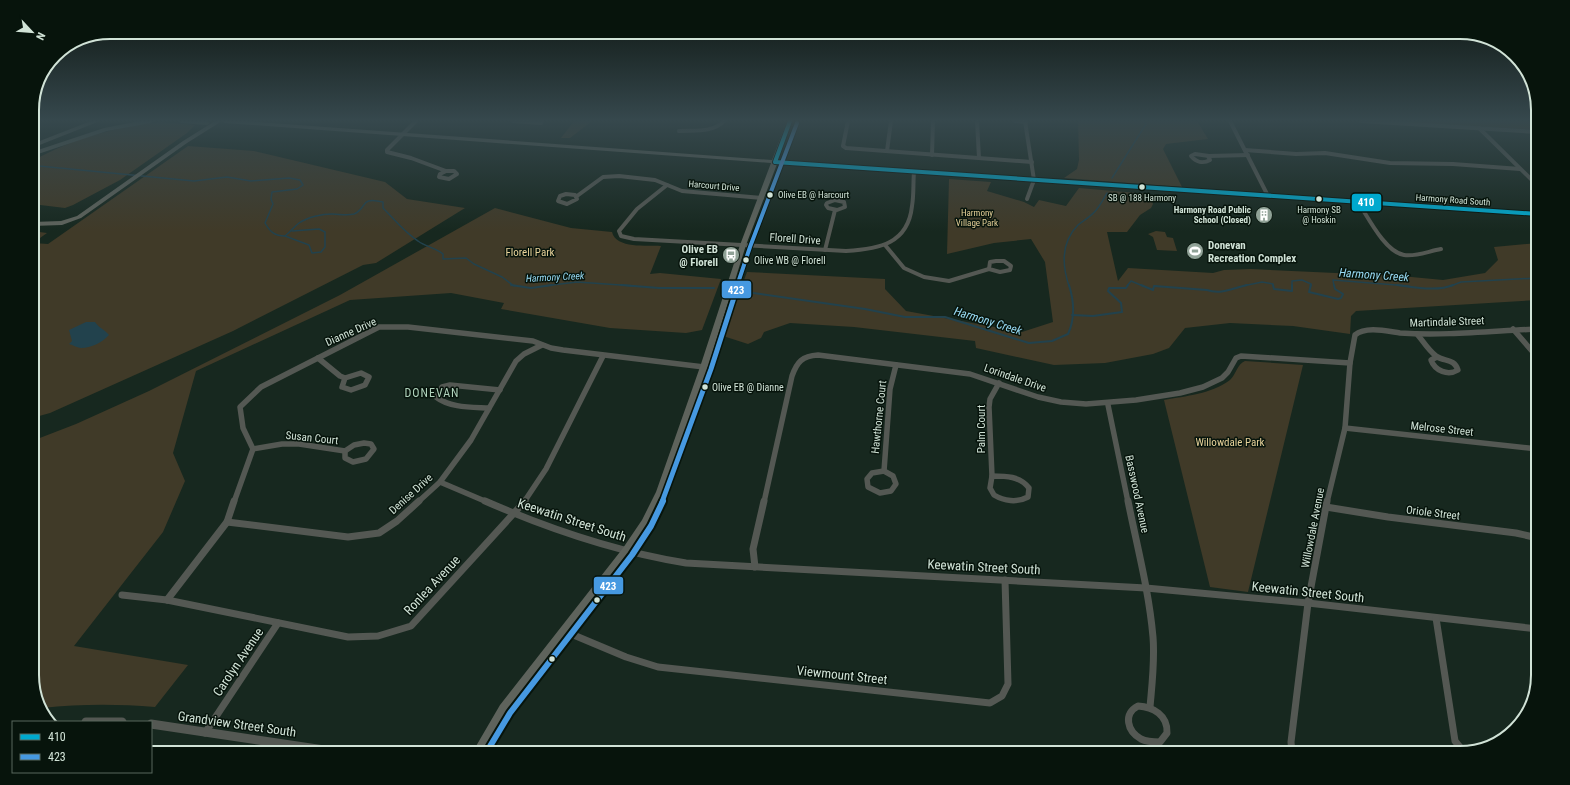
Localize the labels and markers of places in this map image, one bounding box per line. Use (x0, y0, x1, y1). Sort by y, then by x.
marker: SB @ 188 Harmony (1137, 182, 1147, 192)
marker: Olive EB @ Harcourt (765, 190, 775, 200)
place label: Olive EB @ Harcourt (778, 190, 850, 200)
place label: SB @ 188 Harmony (1108, 193, 1176, 203)
marker: Harmony SB @ Hoskin (1314, 194, 1324, 204)
place label: Harmony Road Public School (Closed) (1174, 205, 1251, 226)
building icon: Harmony Road Public School (Closed) (1254, 205, 1274, 225)
place label: Harmony SB @ Hoskin (1297, 205, 1341, 225)
place label: Donevan Recreation Complex (1208, 239, 1296, 265)
sports icon: Donevan Recreation Complex (1185, 241, 1205, 261)
place label: Olive EB @ Florell (679, 243, 718, 269)
bus stop icon: Olive EB @ Florell (721, 245, 741, 265)
marker: Olive WB @ Florell (741, 255, 751, 265)
place label: Olive WB @ Florell (754, 255, 826, 266)
marker: Olive EB @ Dianne (700, 382, 710, 392)
place label: Olive EB @ Dianne (712, 382, 784, 393)
unlabelled marker (592, 595, 602, 605)
unlabelled marker (547, 654, 557, 664)

